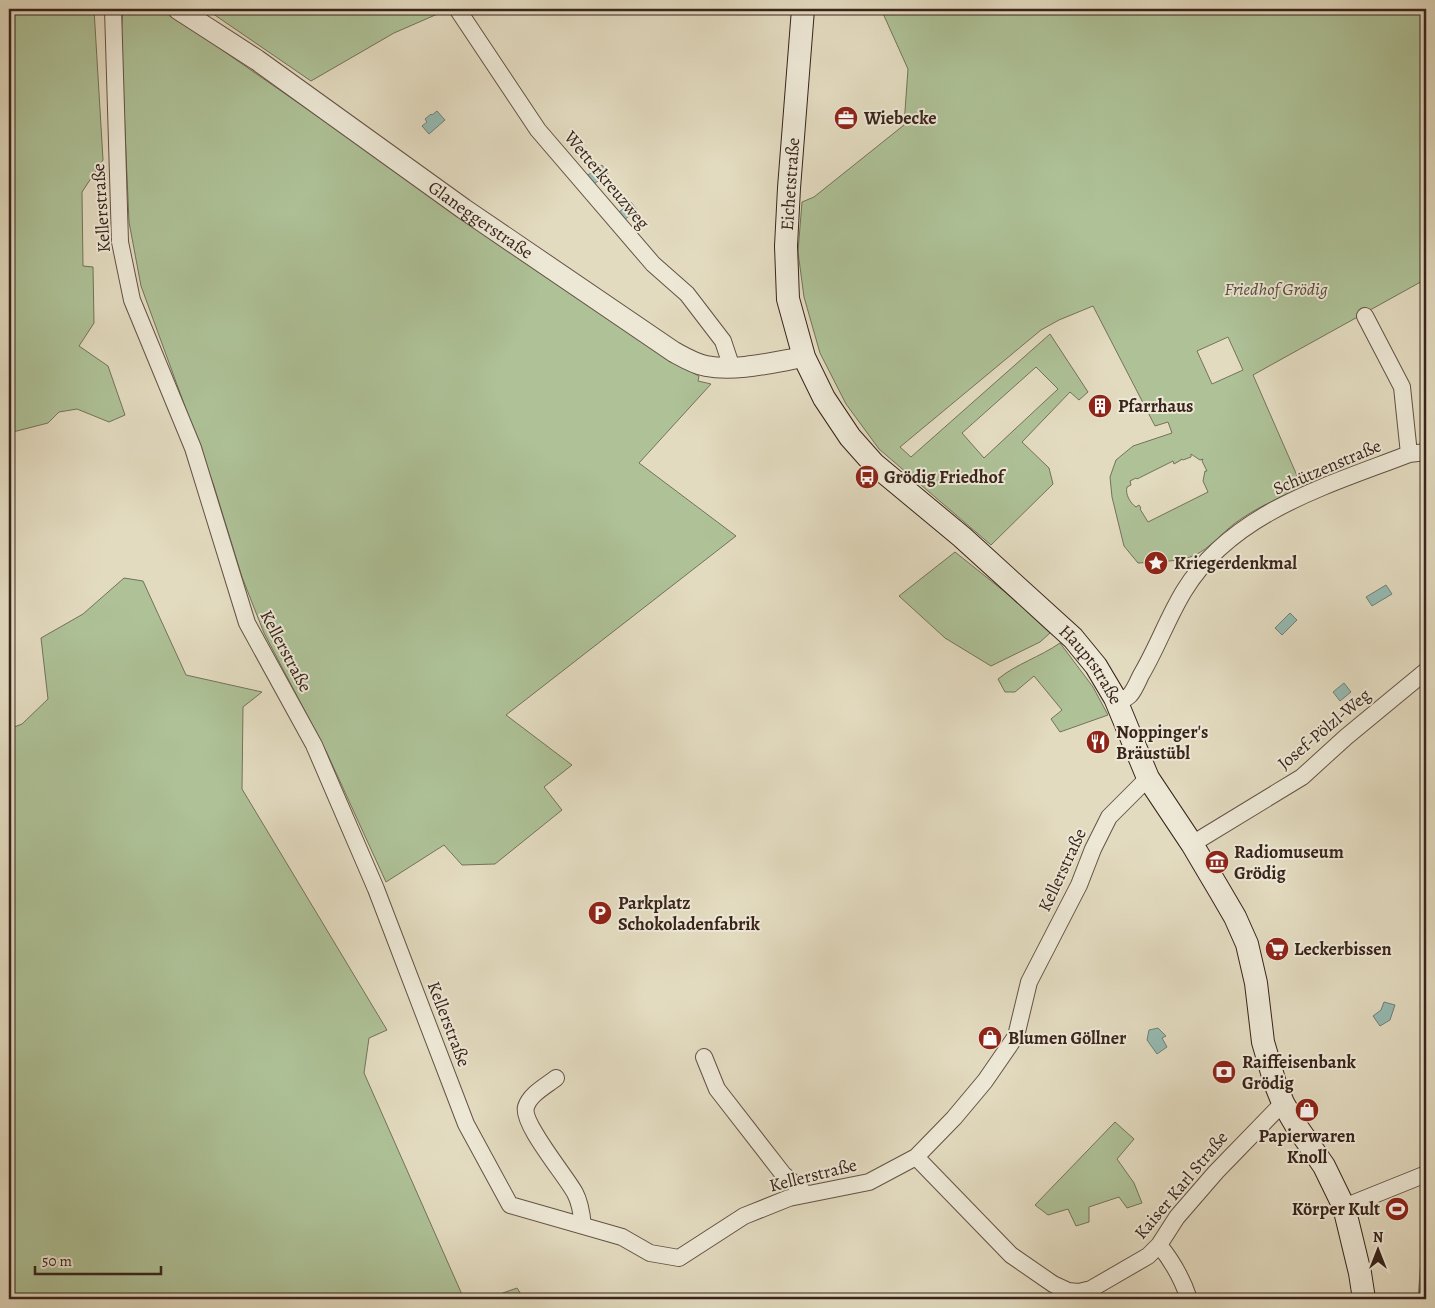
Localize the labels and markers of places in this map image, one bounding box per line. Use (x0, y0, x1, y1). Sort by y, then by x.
office icon: Wiebecke (833, 105, 859, 131)
place label: Wiebecke (863, 106, 936, 130)
building icon: Pfarrhaus (1087, 393, 1113, 419)
place label: Pfarrhaus (1118, 394, 1193, 418)
bus stop icon: Grödig Friedhof (854, 464, 880, 490)
place label: Grödig Friedhof (884, 465, 1007, 489)
place icon: Kriegerdenkmal (1143, 550, 1169, 576)
place label: Kriegerdenkmal (1174, 551, 1297, 575)
place label: Noppinger's Bräustübl (1116, 720, 1208, 765)
restaurant icon: Noppinger's Bräustübl (1085, 729, 1111, 755)
place label: Radiomuseum Grödig (1234, 840, 1344, 885)
museum icon: Radiomuseum Grödig (1204, 849, 1230, 875)
place label: Parkplatz Schokoladenfabrik (618, 891, 761, 936)
parking icon: Parkplatz Schokoladenfabrik (587, 900, 613, 926)
supermarket icon: Leckerbissen (1264, 936, 1290, 962)
place label: Leckerbissen (1294, 937, 1392, 961)
shop icon: Blumen Göllner (977, 1025, 1003, 1051)
place label: Blumen Göllner (1008, 1026, 1127, 1050)
place label: Raiffeisenbank Grödig (1242, 1050, 1356, 1095)
bank icon: Raiffeisenbank Grödig (1211, 1059, 1237, 1085)
shop icon: Papierwaren Knoll (1294, 1097, 1320, 1123)
place label: Papierwaren Knoll (1259, 1124, 1355, 1169)
sports icon: Körper Kult (1384, 1196, 1410, 1222)
place label: Körper Kult (1292, 1197, 1380, 1221)

